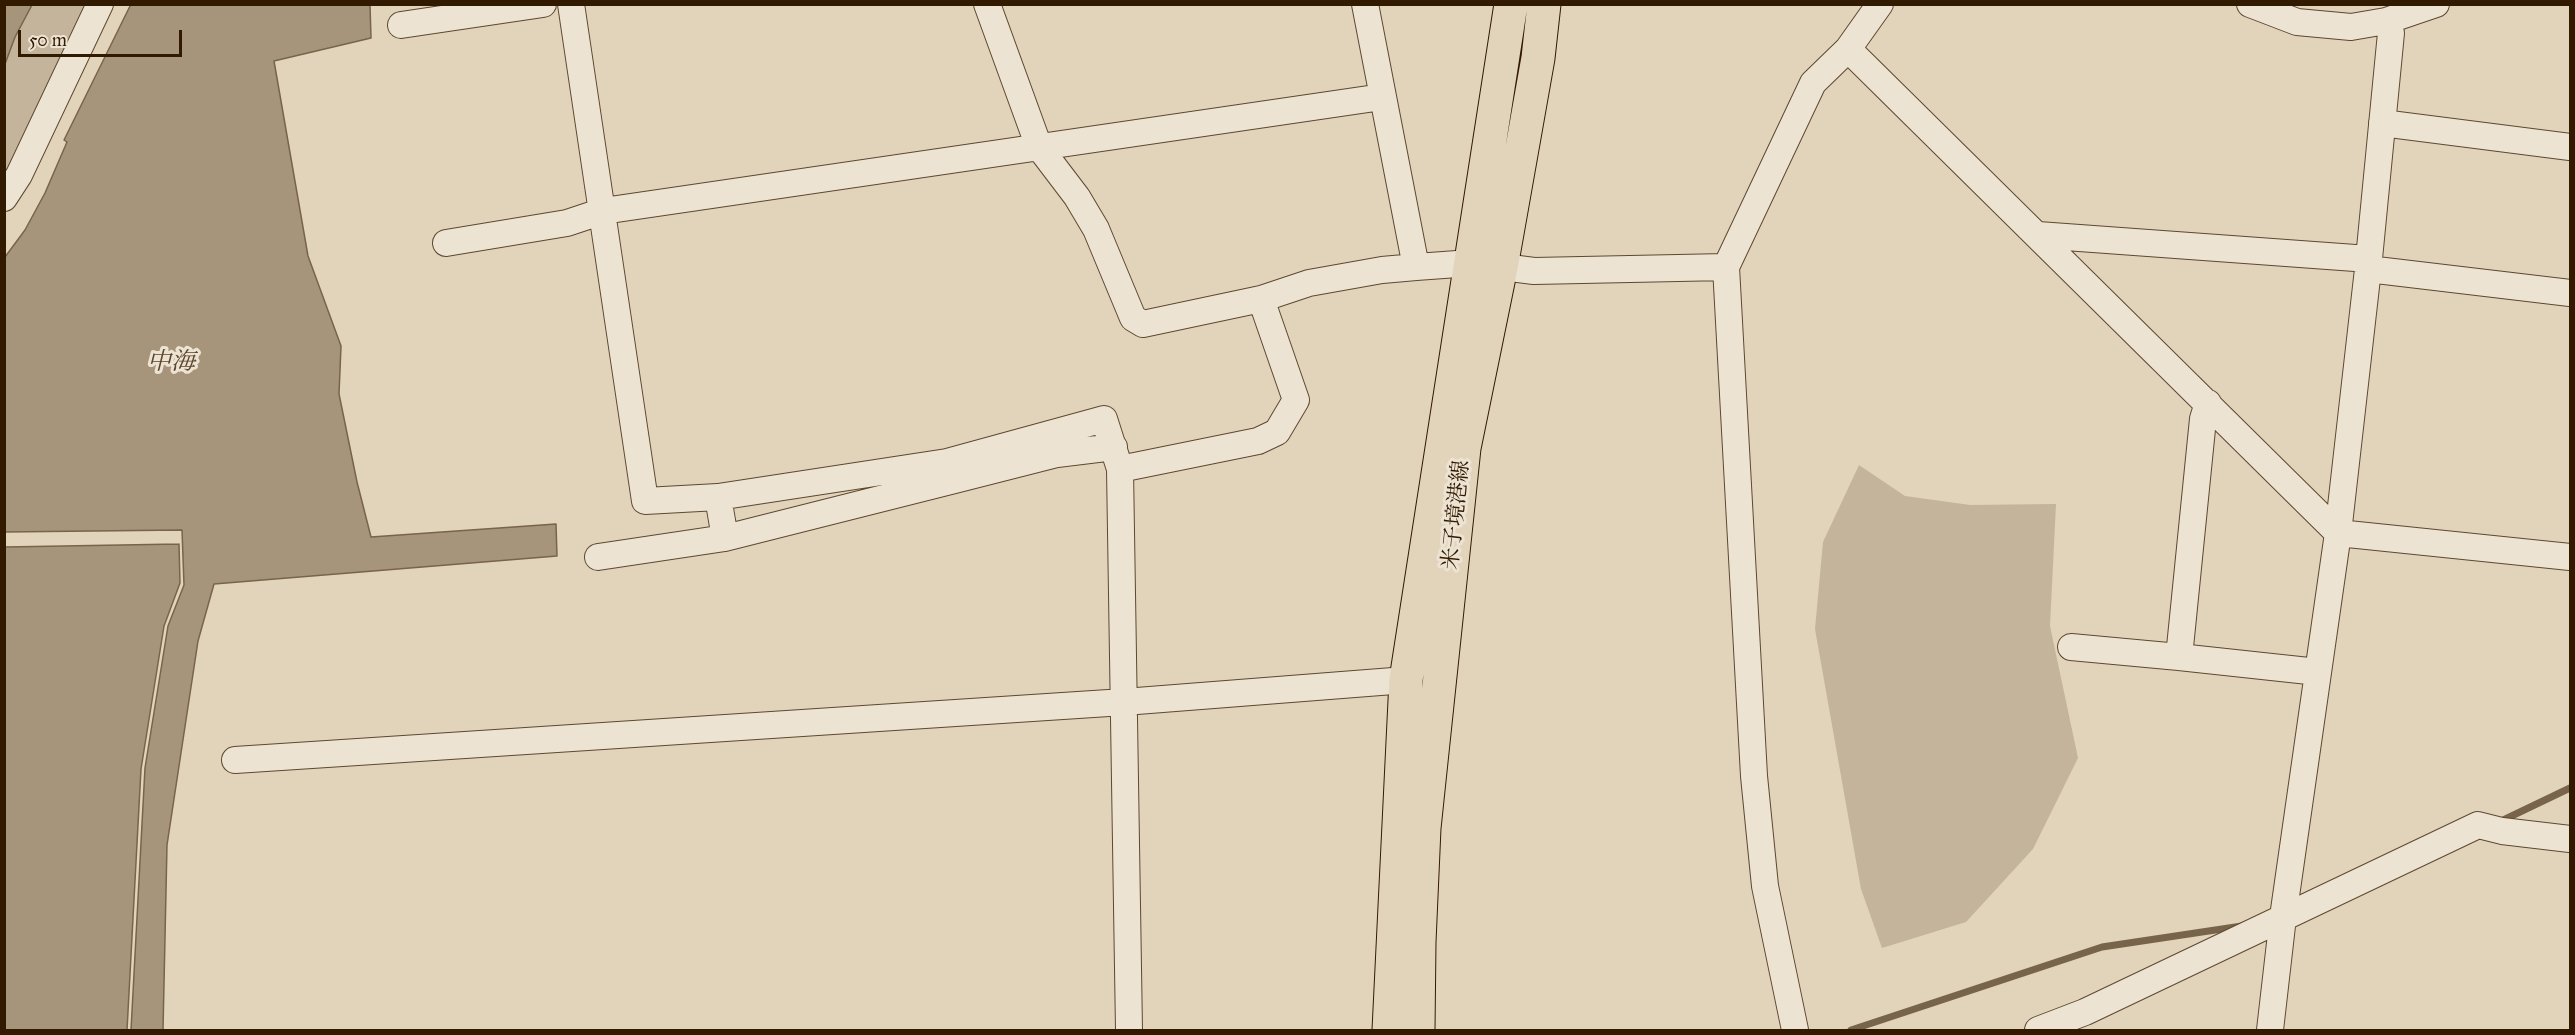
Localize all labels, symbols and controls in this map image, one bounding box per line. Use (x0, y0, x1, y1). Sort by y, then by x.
scale bar (21, 18, 184, 56)
text: 50 m (29, 29, 67, 51)
water label: 中海 (147, 349, 195, 377)
street label: 米子境港線 (1438, 459, 1476, 571)

